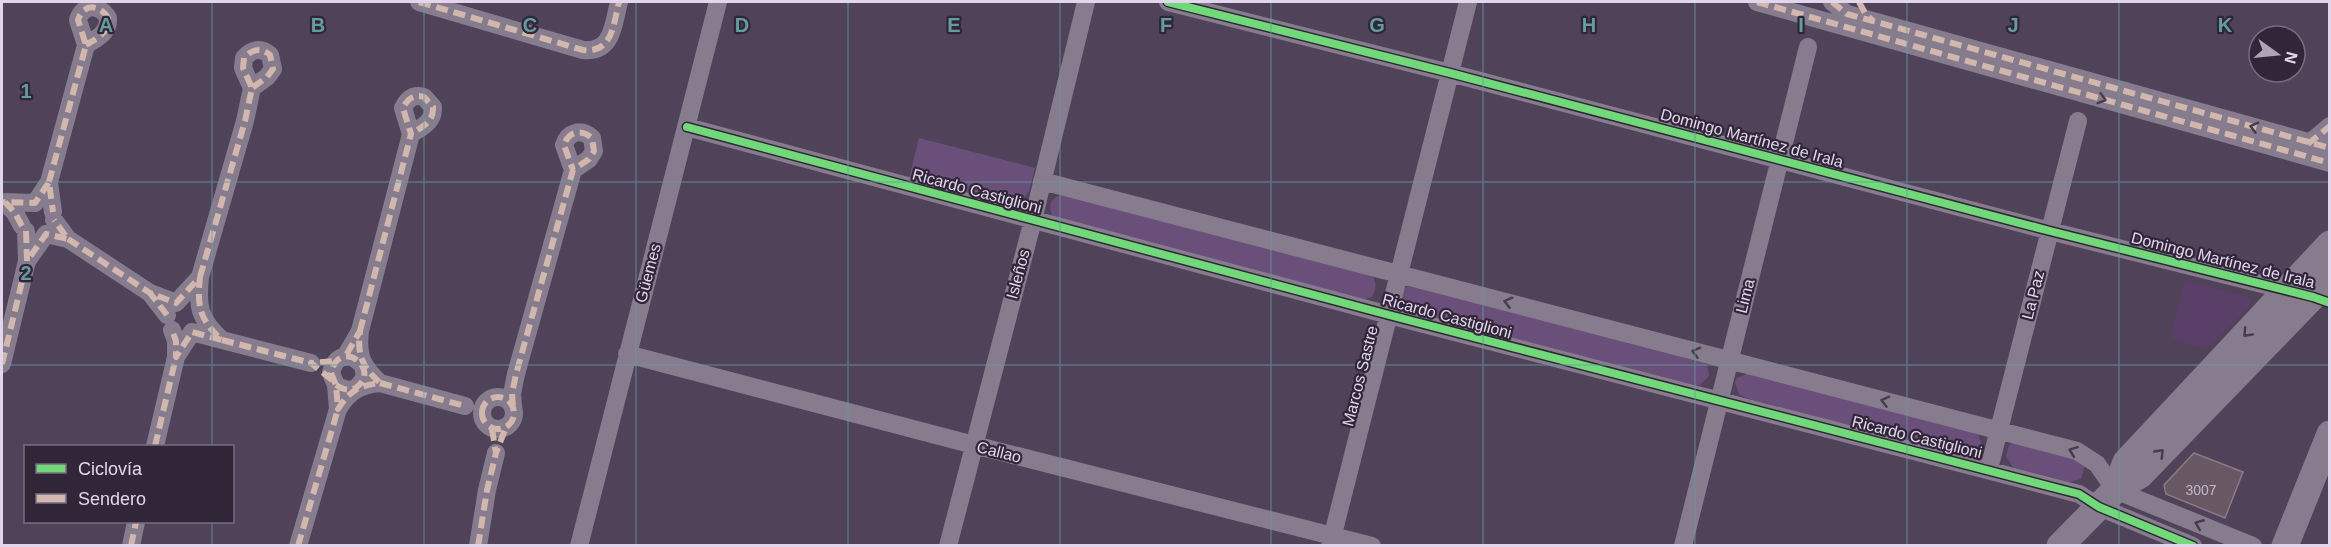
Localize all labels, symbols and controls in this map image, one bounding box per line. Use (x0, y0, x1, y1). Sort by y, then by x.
text: A (99, 14, 113, 36)
text: B (311, 14, 325, 36)
text: C (523, 14, 537, 36)
text: D (735, 14, 749, 36)
text: E (947, 14, 961, 36)
text: F (1160, 14, 1172, 36)
text: G (1369, 14, 1385, 36)
text: H (1582, 14, 1596, 36)
text: I (1798, 14, 1804, 36)
text: J (2007, 14, 2019, 36)
text: K (2218, 14, 2233, 36)
north arrow (2247, 24, 2307, 84)
text: N (2281, 50, 2301, 66)
text: 1 (20, 80, 32, 102)
one-way arrow (2096, 92, 2107, 104)
street label: Domingo Martínez de Irala (1659, 105, 1845, 171)
one-way arrow (2249, 122, 2259, 134)
street label: Ricardo Castiglioni (910, 166, 1044, 216)
street label: Domingo Martínez de Irala (2129, 229, 2317, 291)
street label: Güemes (632, 242, 664, 304)
street label: Isleños (1003, 247, 1033, 301)
text: 2 (20, 262, 32, 284)
street label: La Paz (2019, 269, 2047, 321)
street label: Lima (1733, 277, 1757, 315)
street label: Ricardo Castiglioni (1380, 291, 1514, 341)
one-way arrow (1503, 297, 1514, 309)
street label: Marcos Sastre (1339, 324, 1381, 428)
one-way arrow (2243, 326, 2254, 336)
one-way arrow (1691, 347, 1702, 359)
one-way arrow (1880, 396, 1890, 409)
street label: Ricardo Castiglioni (1850, 413, 1984, 461)
street label: Callao (975, 438, 1023, 466)
legend (24, 445, 234, 523)
one-way arrow (2069, 446, 2080, 458)
one-way arrow (2153, 450, 2164, 461)
text: Ciclovía (78, 459, 143, 479)
house number: 3007 (2185, 482, 2217, 498)
text: Sendero (78, 489, 146, 509)
one-way arrow (2195, 518, 2205, 531)

